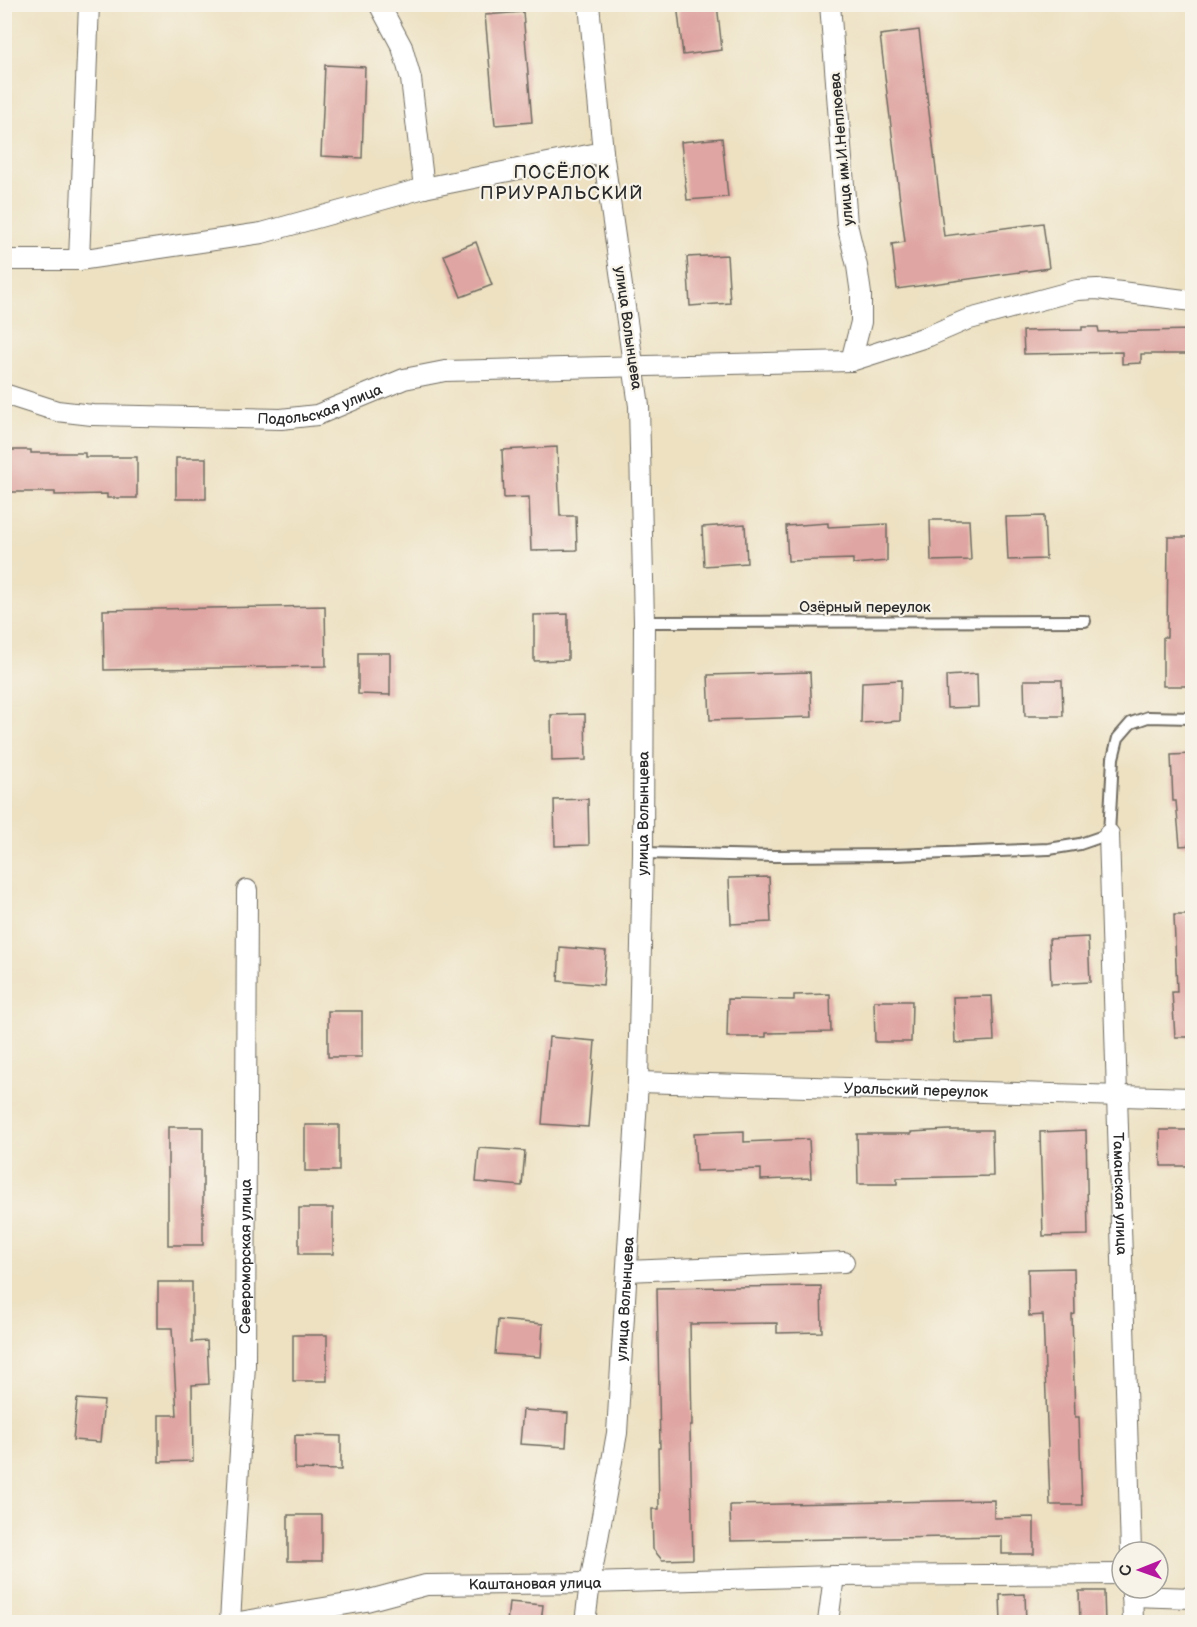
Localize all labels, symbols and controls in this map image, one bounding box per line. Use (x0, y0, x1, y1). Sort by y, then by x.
street label: улица им.И.Неплюева (826, 71, 858, 226)
district label: ПОСЁЛОК ПРИУРАЛЬСКИЙ (480, 161, 644, 204)
street label: улица Волынцева (610, 265, 646, 391)
street label: Подольская улица (257, 380, 385, 429)
street label: Озёрный переулок (799, 598, 931, 617)
street label: улица Волынцева (633, 751, 653, 876)
street label: Уральский переулок (843, 1078, 988, 1102)
street label: Таманская улица (1109, 1132, 1131, 1256)
street label: Североморская улица (236, 1179, 255, 1334)
street label: улица Волынцева (612, 1236, 638, 1362)
north arrow (1110, 1540, 1170, 1600)
text: С (1117, 1565, 1136, 1576)
street label: Каштановая улица (469, 1573, 602, 1594)

